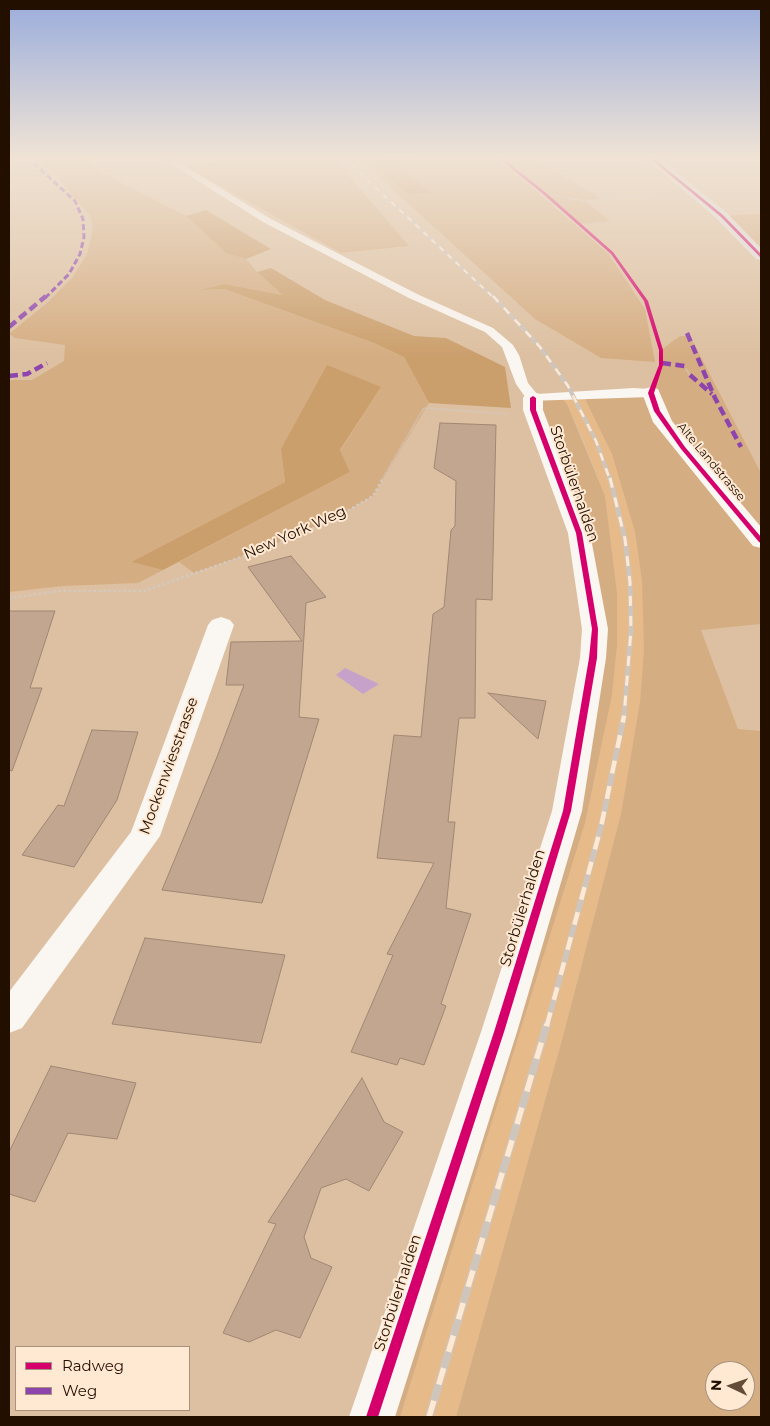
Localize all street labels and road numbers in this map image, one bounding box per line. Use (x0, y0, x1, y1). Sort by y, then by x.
street label: Alte Landstrasse (674, 420, 748, 504)
street label: Storbülerhalden (546, 423, 602, 545)
street label: New York Weg (241, 502, 349, 564)
street label: Mockenwiesstrasse (136, 695, 202, 837)
street label: Storbülerhalden (497, 847, 549, 969)
street label: Storbülerhalden (371, 1232, 425, 1354)

